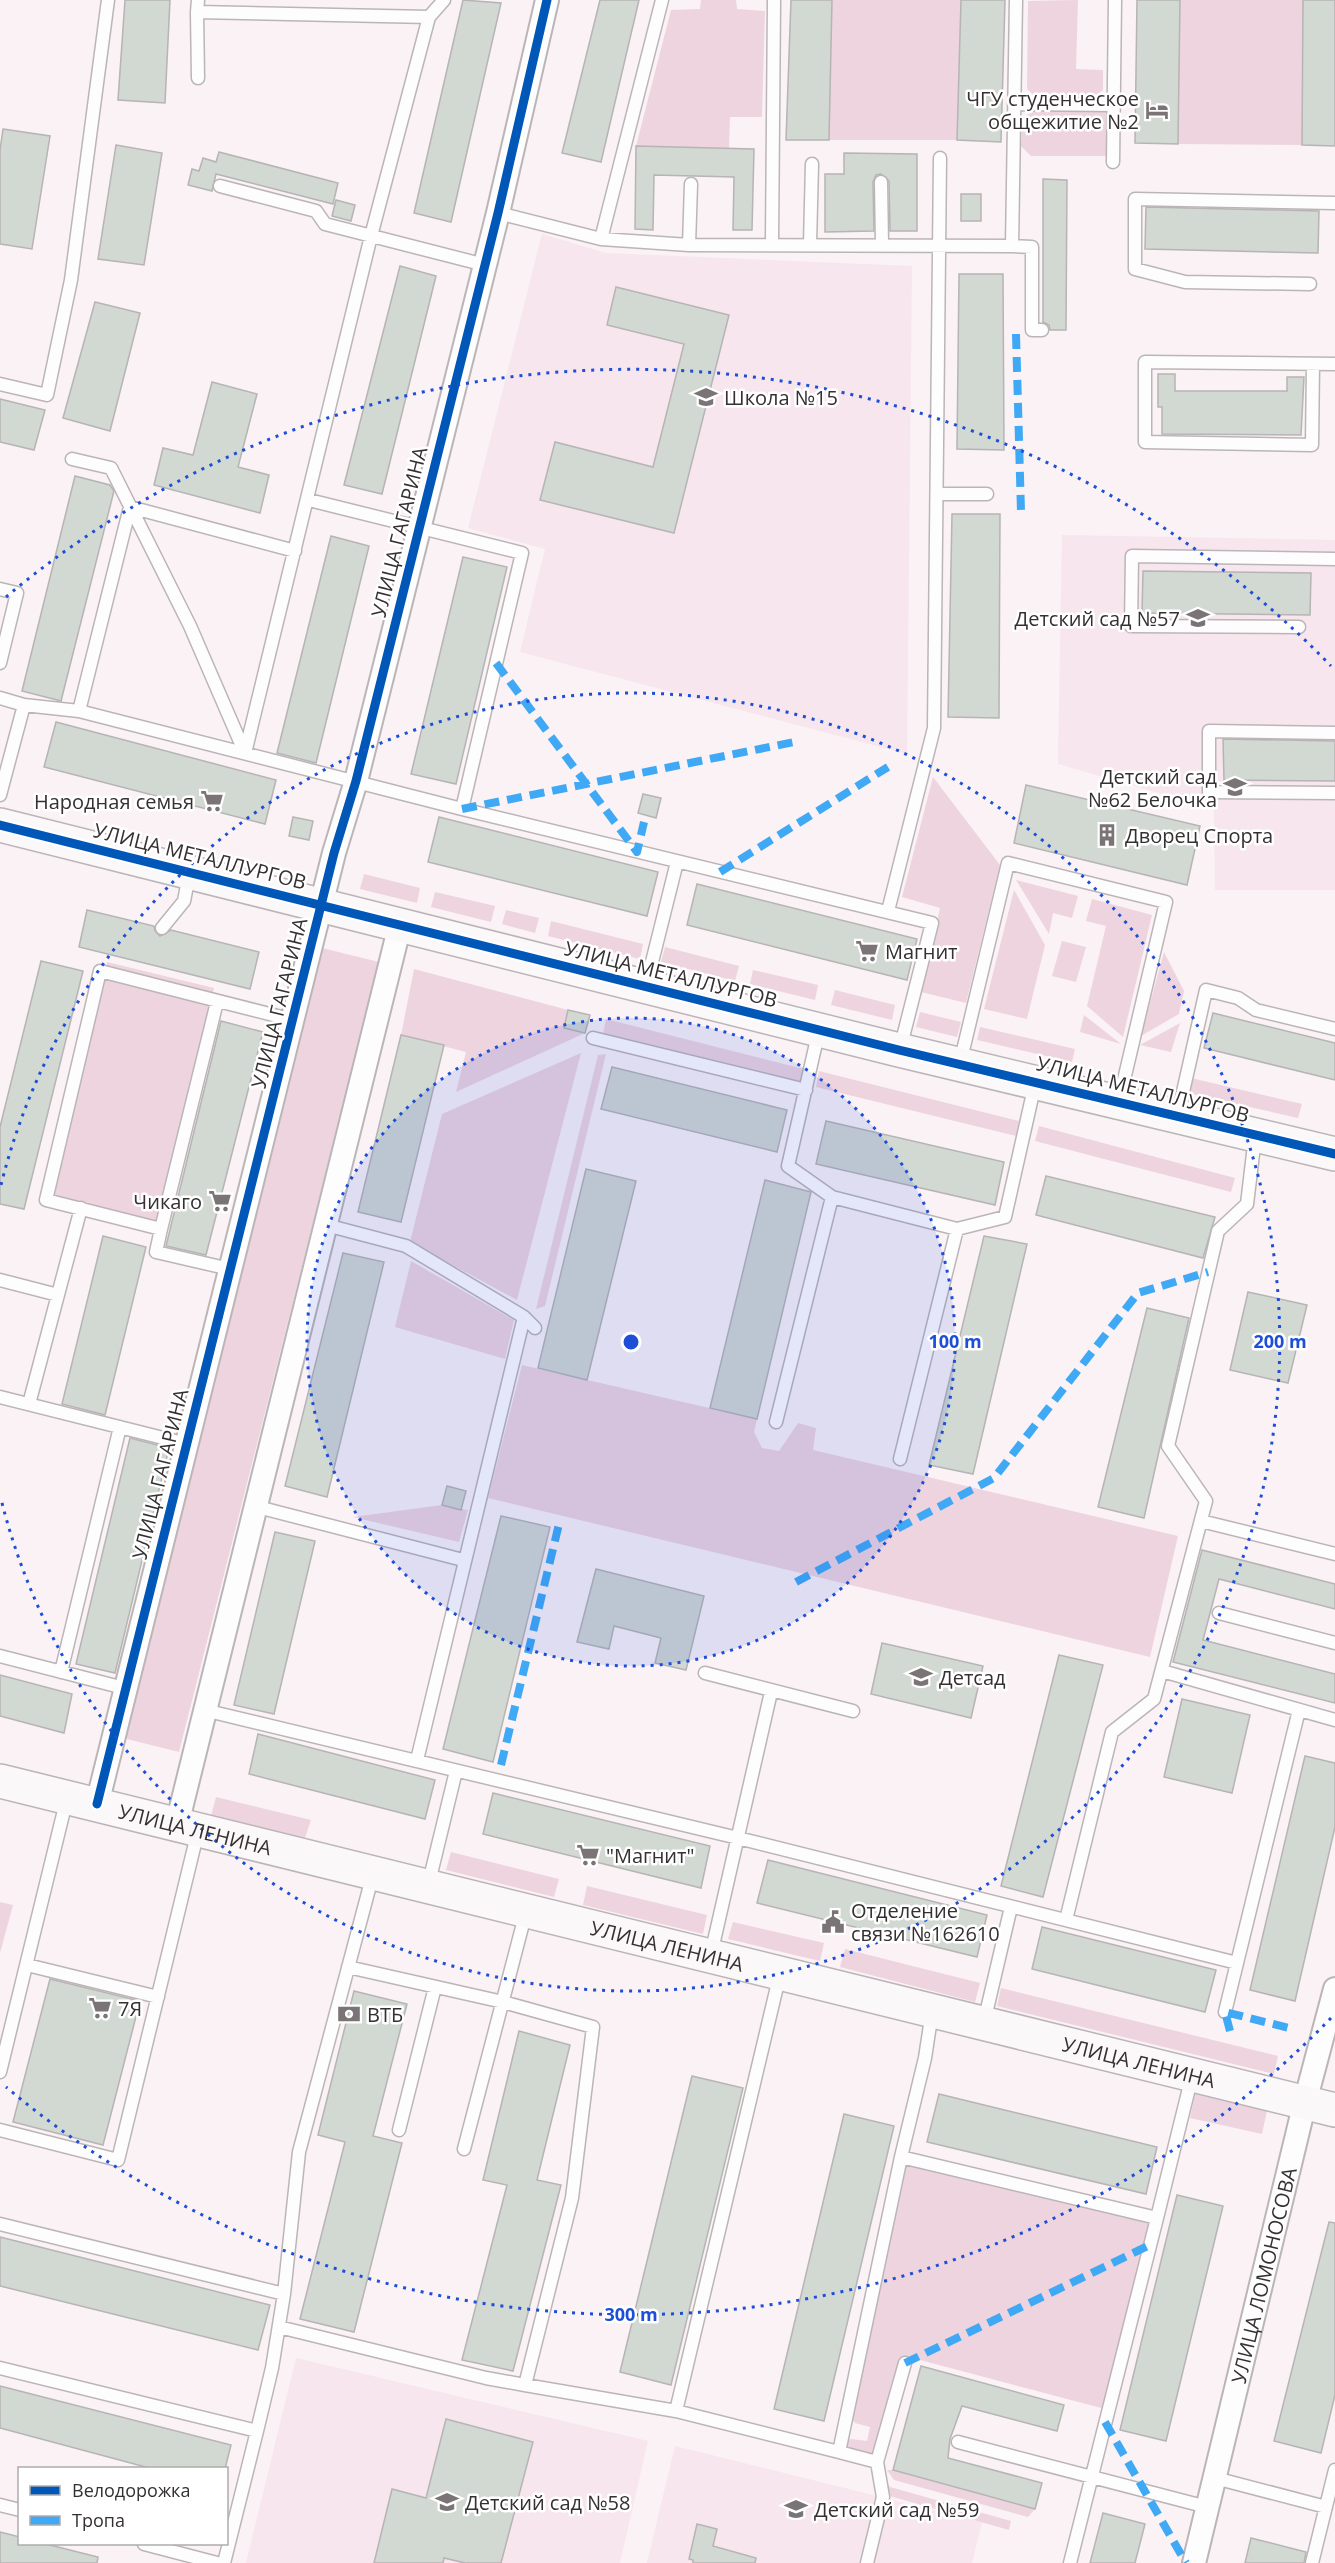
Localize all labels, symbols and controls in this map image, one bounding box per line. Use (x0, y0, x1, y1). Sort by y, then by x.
place label: ЧГУ студенческое общежитие №2 (966, 85, 1139, 135)
hotel icon: ЧГУ студенческое общежитие №2 (1144, 97, 1170, 123)
school or university icon: Школа №15 (693, 384, 719, 410)
place label: Школа №15 (724, 384, 838, 411)
street label: УЛИЦА ГАГАРИНА (365, 444, 433, 620)
place label: Детский сад №57 (1015, 605, 1180, 632)
school or university icon: Детский сад №57 (1185, 605, 1211, 631)
place label: Детский сад №62 Белочка (1088, 763, 1217, 813)
school or university icon: Детский сад №62 Белочка (1222, 774, 1248, 800)
place label: Народная семья (34, 788, 194, 815)
supermarket icon: Народная семья (199, 788, 225, 814)
street label: УЛИЦА МЕТАЛЛУРГОВ (91, 816, 309, 896)
building icon: Дворец Спорта (1094, 822, 1120, 848)
place label: Дворец Спорта (1125, 822, 1273, 849)
street label: УЛИЦА ГАГАРИНА (245, 915, 313, 1091)
street label: УЛИЦА МЕТАЛЛУРГОВ (562, 934, 780, 1014)
supermarket icon: Магнит (854, 938, 880, 964)
place label: Магнит (885, 938, 958, 965)
street label: УЛИЦА МЕТАЛЛУРГОВ (1034, 1049, 1252, 1129)
place label: Чикаго (133, 1188, 202, 1215)
supermarket icon: Чикаго (207, 1188, 233, 1214)
text: 100 m (928, 1329, 982, 1353)
text: 200 m (1253, 1329, 1307, 1353)
centre of rings (621, 1332, 641, 1352)
street label: УЛИЦА ГАГАРИНА (126, 1386, 194, 1562)
school or university icon: Детсад (908, 1664, 934, 1690)
place label: Детсад (939, 1664, 1006, 1691)
street label: УЛИЦА ЛЕНИНА (116, 1797, 275, 1861)
supermarket icon: "Магнит" (575, 1842, 601, 1868)
place label: "Магнит" (606, 1842, 694, 1869)
place label: Отделение связи №162610 (851, 1897, 1000, 1947)
public building icon: Отделение связи №162610 (820, 1909, 846, 1935)
street label: УЛИЦА ЛЕНИНА (588, 1914, 747, 1977)
supermarket icon: 7Я (87, 1995, 113, 2021)
place label: 7Я (118, 1995, 142, 2022)
bank icon: ВТБ (336, 2001, 362, 2027)
place label: ВТБ (367, 2001, 403, 2028)
street label: УЛИЦА ЛЕНИНА (1060, 2030, 1219, 2094)
street label: УЛИЦА ЛОМОНОСОВА (1224, 2164, 1302, 2386)
text: 300 m (604, 2302, 658, 2326)
legend (18, 2467, 228, 2545)
text: Велодорожка (72, 2478, 190, 2502)
school or university icon: Детский сад №58 (434, 2489, 460, 2515)
place label: Детский сад №58 (465, 2489, 631, 2516)
school or university icon: Детский сад №59 (783, 2496, 809, 2522)
place label: Детский сад №59 (814, 2496, 980, 2523)
text: Тропа (72, 2508, 125, 2532)

